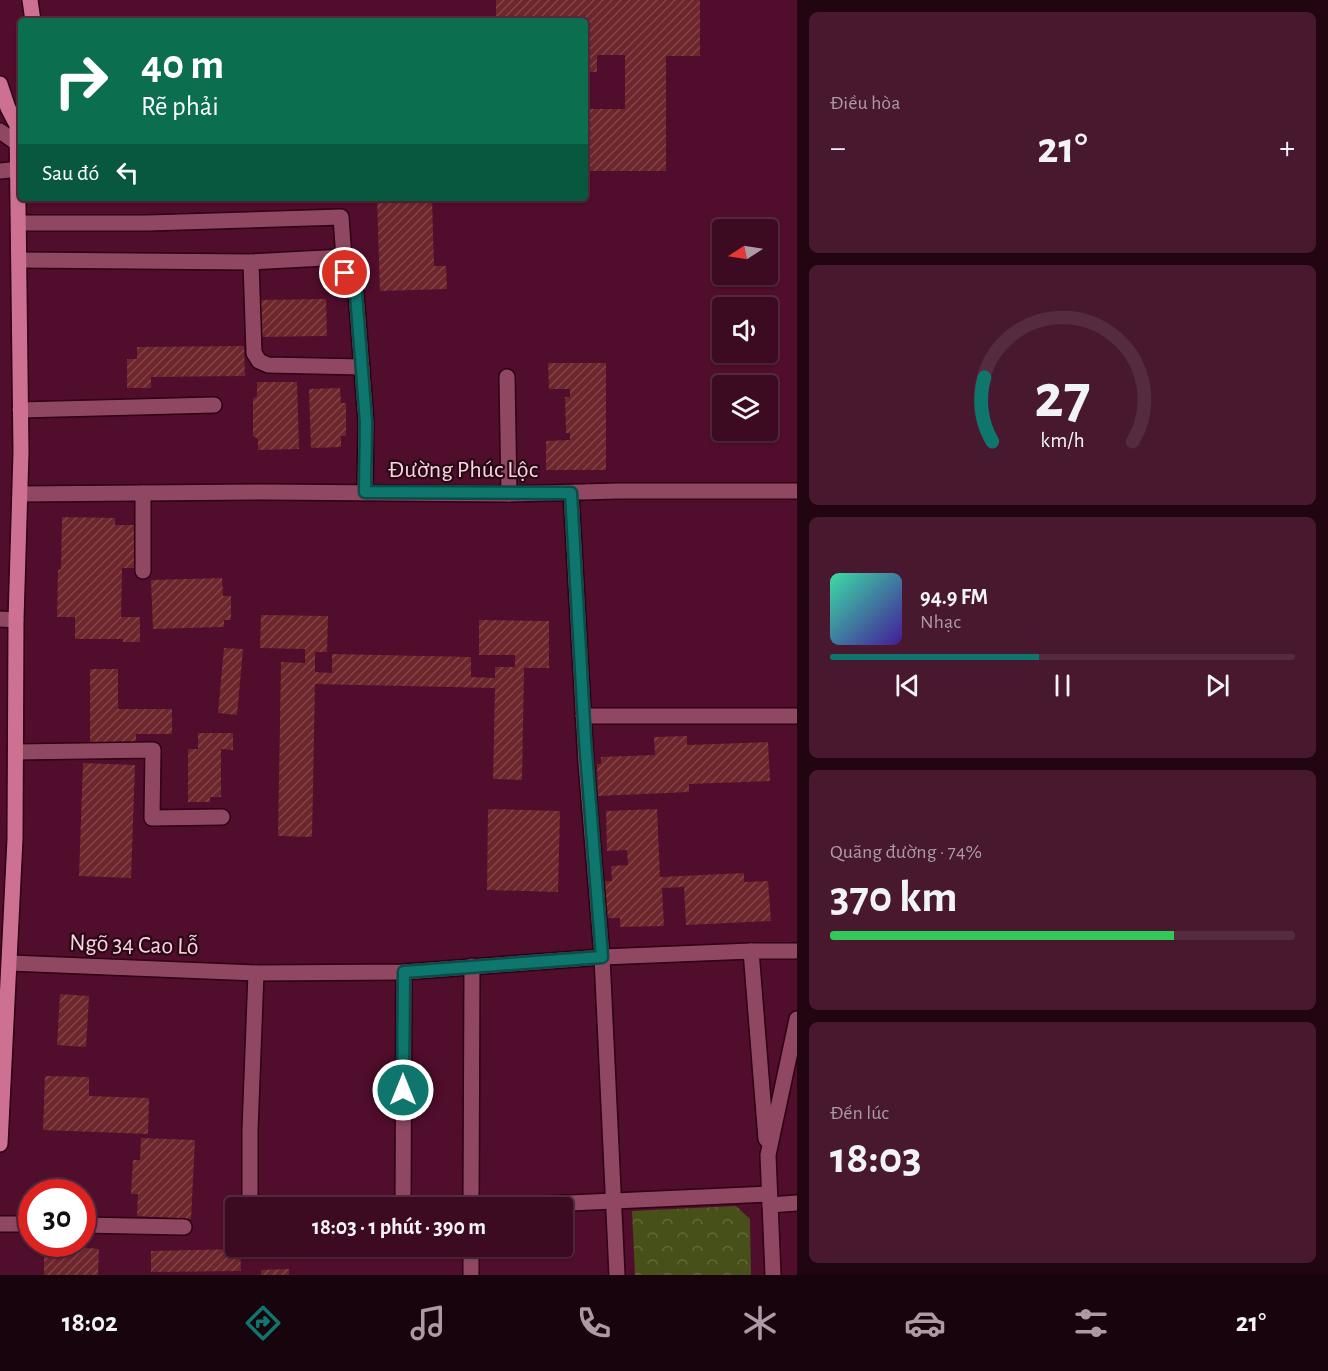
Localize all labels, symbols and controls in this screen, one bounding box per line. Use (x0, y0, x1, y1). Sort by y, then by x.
icon: right (42, 42, 120, 120)
text: 40 m (141, 44, 224, 86)
text: Rẽ phải (141, 93, 219, 120)
text: Điều hòa (830, 93, 900, 113)
text: 21° (1037, 126, 1088, 171)
text: − (830, 132, 846, 165)
text: + (1279, 132, 1295, 165)
icon: left (111, 156, 144, 189)
text: Sau đó (42, 162, 99, 184)
north arrow (712, 219, 778, 285)
map controls (712, 219, 778, 441)
pin (319, 247, 370, 298)
icon: arrive (328, 256, 361, 289)
button: sound (712, 297, 778, 363)
text: 27 (1034, 366, 1091, 428)
button: layers (712, 375, 778, 441)
text: km/h (1040, 430, 1085, 451)
street label: Đường Phúc Lộc (388, 458, 538, 482)
text: 94.9 FM (920, 586, 988, 608)
text: Nhạc (920, 612, 961, 632)
icon: previous (891, 669, 924, 702)
icon: pause (1046, 669, 1079, 702)
icon: next (1201, 669, 1234, 702)
text: Quãng đường · 74% (830, 842, 982, 862)
text: 370 km (830, 875, 958, 920)
street label: Ngõ 34 Cao Lỗ (69, 930, 199, 959)
position arrow (371, 1058, 435, 1122)
text: Đến lúc (830, 1103, 889, 1123)
text: 18:03 (830, 1136, 922, 1181)
speed limit sign: 30 (18, 1179, 96, 1257)
text: 18:03 · 1 phút · 390 m (312, 1216, 486, 1238)
icon: directions (242, 1302, 284, 1344)
icon: music (407, 1302, 449, 1344)
icon: phone (573, 1302, 615, 1344)
icon: climate (739, 1302, 781, 1344)
icon: car (904, 1302, 946, 1344)
icon: filters (1070, 1302, 1112, 1344)
text: 18:02 (62, 1309, 118, 1336)
text: 21° (1236, 1309, 1266, 1336)

